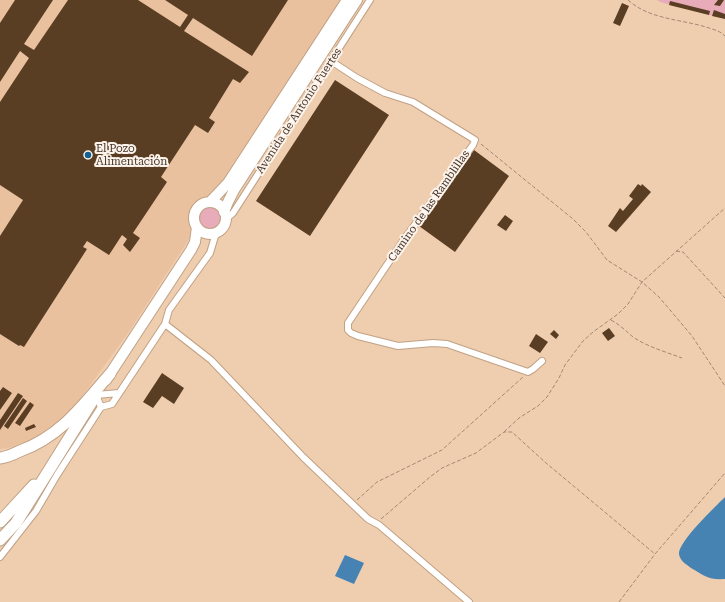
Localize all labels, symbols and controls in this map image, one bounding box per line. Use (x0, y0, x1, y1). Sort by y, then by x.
street label: Avenida de Antonio Fuertes (253, 46, 345, 176)
place label: El Pozo Alimentación (96, 142, 167, 168)
street label: Camino de las Ramblillas (386, 148, 472, 264)
marker: El Pozo Alimentación (83, 150, 93, 160)

